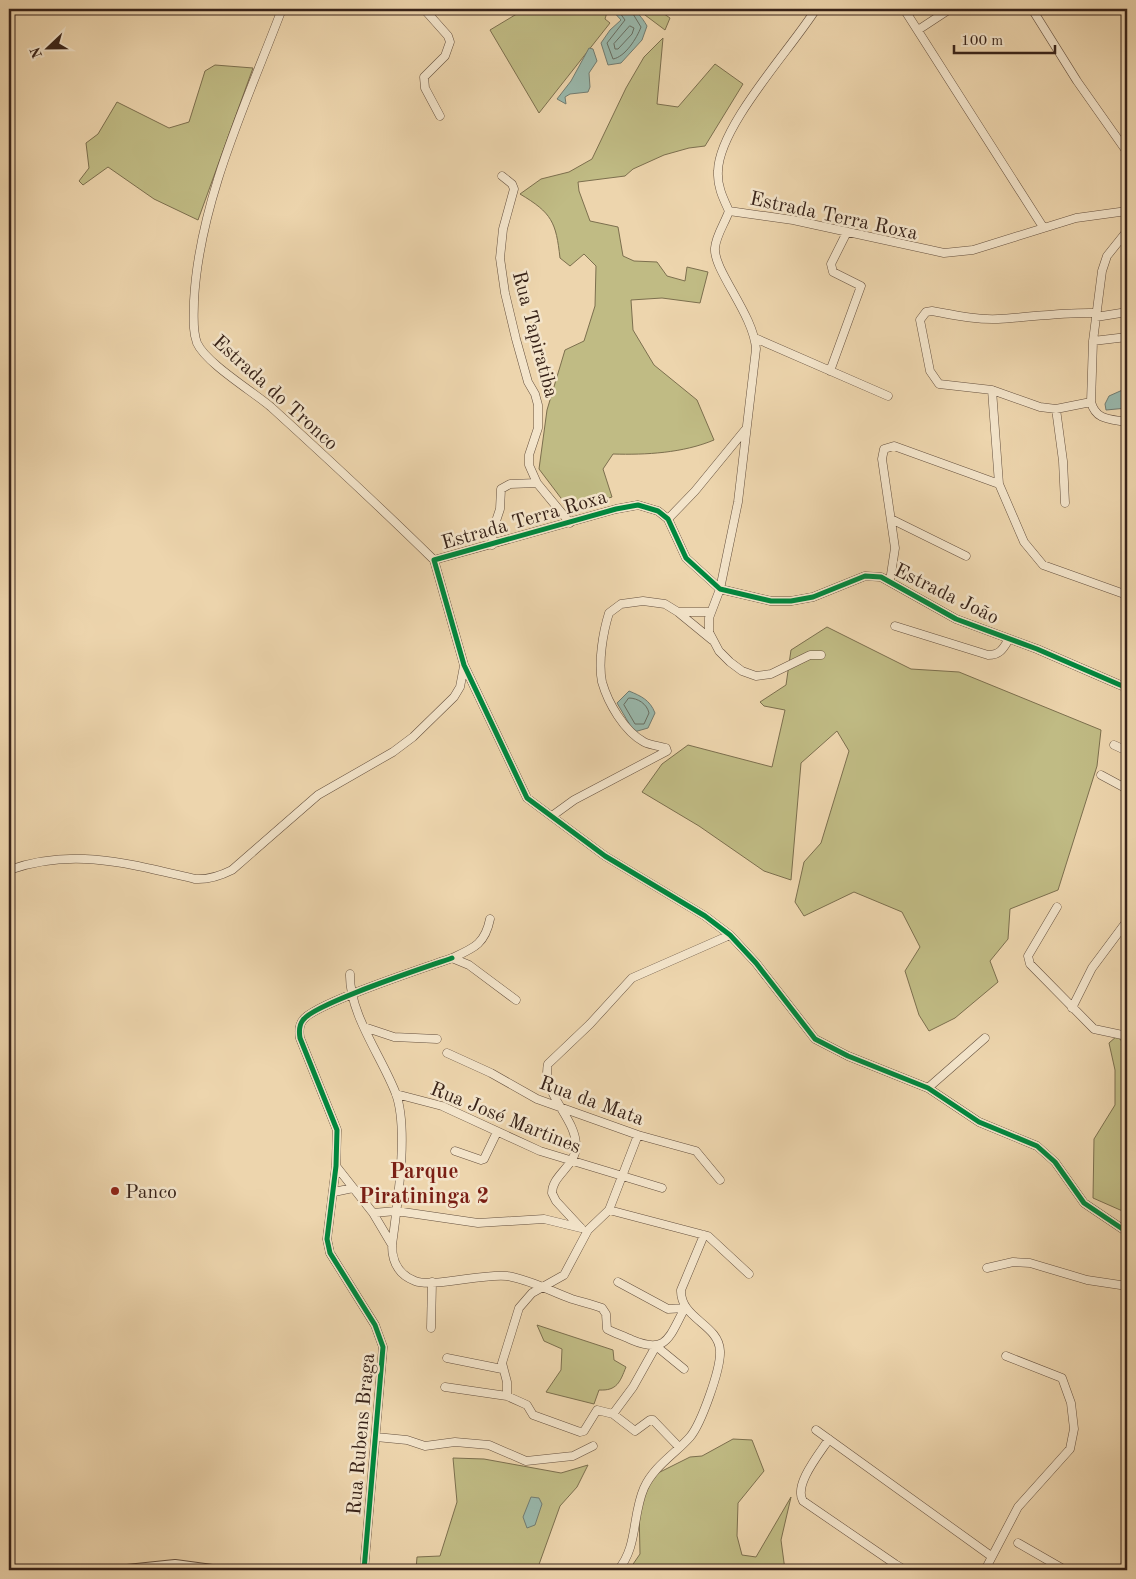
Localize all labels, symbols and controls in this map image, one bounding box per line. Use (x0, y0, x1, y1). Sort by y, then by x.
north arrow (22, 22, 72, 72)
scale bar (954, 22, 1055, 54)
text: 100 m (961, 34, 1003, 49)
text: N (28, 45, 45, 60)
street label: Estrada Terra Roxa (748, 189, 920, 245)
street label: Rua Tapiratiba (508, 269, 561, 400)
street label: Estrada do Tronco (208, 332, 341, 455)
street label: Estrada Terra Roxa (439, 488, 610, 554)
street label: Estrada João (891, 561, 1002, 629)
street label: Rua da Mata (536, 1074, 646, 1130)
street label: Rua José Martines (427, 1079, 583, 1158)
district label: Parque Piratininga 2 (359, 1161, 489, 1208)
place label: Panco (125, 1183, 177, 1203)
marker: Panco (109, 1185, 121, 1197)
street label: Rua Rubens Braga (345, 1352, 379, 1516)

